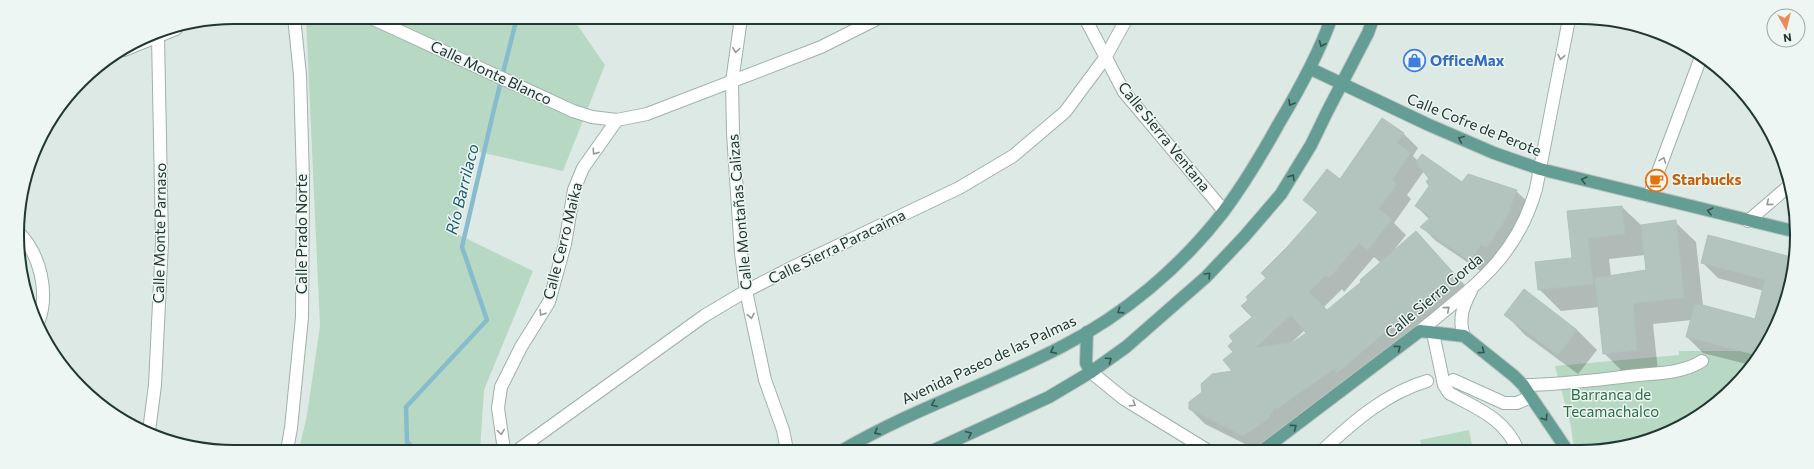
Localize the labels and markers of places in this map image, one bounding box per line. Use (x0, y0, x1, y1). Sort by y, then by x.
shop icon: OfficeMax (1402, 48, 1428, 74)
place label: OfficeMax (1430, 51, 1505, 69)
cafe icon: Starbucks (1643, 167, 1669, 193)
place label: Starbucks (1672, 170, 1742, 188)

